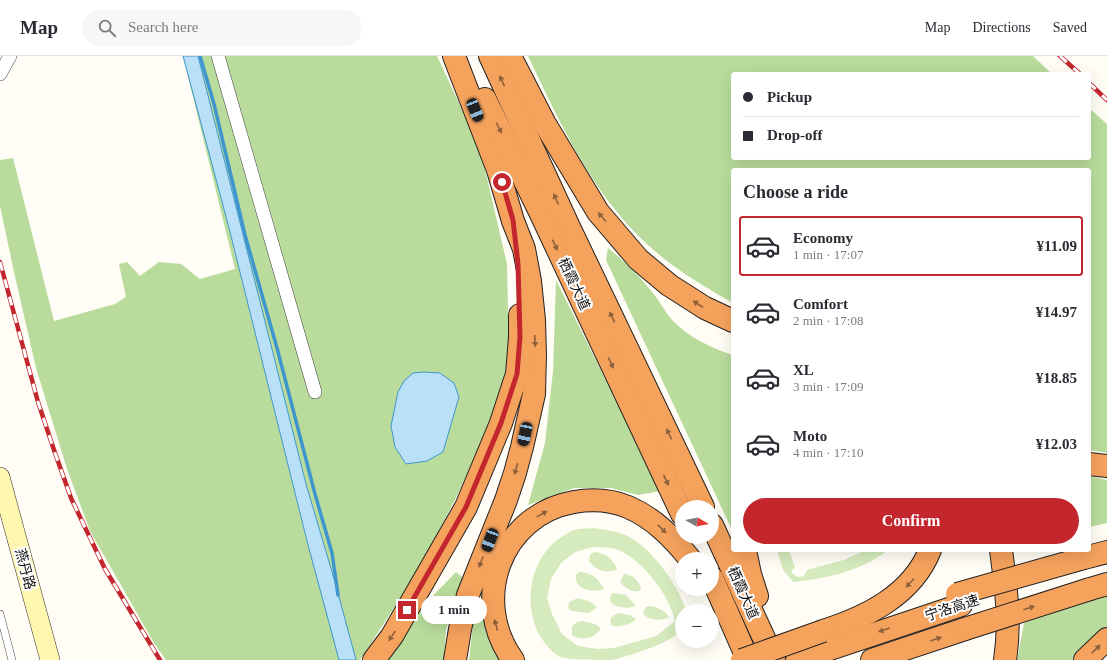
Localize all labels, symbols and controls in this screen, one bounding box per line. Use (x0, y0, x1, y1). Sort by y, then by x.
search box (82, 10, 362, 46)
text: Map (20, 17, 58, 38)
icon: search (96, 17, 118, 39)
text: Search here (128, 19, 198, 35)
text: Map (925, 20, 950, 35)
text: Directions (972, 20, 1031, 35)
text: Saved (1053, 20, 1087, 35)
one-way arrow (499, 76, 505, 87)
text: Pickup (767, 89, 812, 105)
car (465, 97, 485, 123)
one-way arrow (496, 122, 502, 134)
text: Drop-off (767, 127, 823, 143)
route start (493, 173, 511, 191)
text: Choose a ride (743, 182, 848, 202)
one-way arrow (553, 193, 559, 205)
one-way arrow (598, 212, 607, 223)
icon: car (745, 228, 781, 264)
text: Economy (793, 230, 853, 246)
text: ¥11.09 (1037, 238, 1077, 254)
one-way arrow (552, 239, 558, 251)
text: 1 min · 17:07 (793, 247, 863, 262)
street label: 栖霞大道 (555, 255, 593, 313)
icon: car (745, 294, 781, 330)
text: Comfort (793, 296, 848, 312)
one-way arrow (693, 300, 703, 308)
text: ¥14.97 (1036, 304, 1077, 320)
one-way arrow (609, 311, 615, 323)
text: 2 min · 17:08 (793, 313, 863, 328)
one-way arrow (531, 335, 538, 347)
one-way arrow (608, 357, 614, 368)
icon: car (745, 360, 781, 396)
text: XL (793, 362, 814, 378)
text: ¥18.85 (1036, 370, 1077, 386)
text: 3 min · 17:09 (793, 379, 863, 394)
car (517, 421, 533, 447)
icon: car (745, 426, 781, 462)
one-way arrow (666, 428, 672, 439)
text: Moto (793, 428, 827, 444)
text: ¥12.03 (1036, 436, 1077, 452)
text: 4 min · 17:10 (793, 445, 863, 460)
one-way arrow (513, 463, 519, 475)
one-way arrow (663, 475, 669, 486)
button: Confirm (743, 498, 1079, 544)
north arrow (675, 500, 719, 544)
map controls (675, 500, 719, 648)
one-way arrow (536, 510, 548, 517)
one-way arrow (657, 524, 667, 534)
car (480, 527, 500, 553)
street label: 燕丹路 (12, 547, 38, 591)
button: + (675, 552, 719, 596)
one-way arrow (478, 556, 484, 568)
street label: 栖霞大道 (725, 564, 761, 622)
one-way arrow (906, 578, 915, 587)
street label: 宁洛高速 (923, 591, 981, 624)
callout: 1 min (421, 596, 487, 624)
route end (398, 601, 416, 619)
text: 1 min (438, 602, 470, 617)
button: − (675, 604, 719, 648)
one-way arrow (1023, 605, 1035, 611)
one-way arrow (493, 619, 499, 631)
one-way arrow (877, 628, 889, 634)
one-way arrow (388, 631, 396, 641)
one-way arrow (930, 635, 942, 641)
one-way arrow (1091, 644, 1101, 654)

